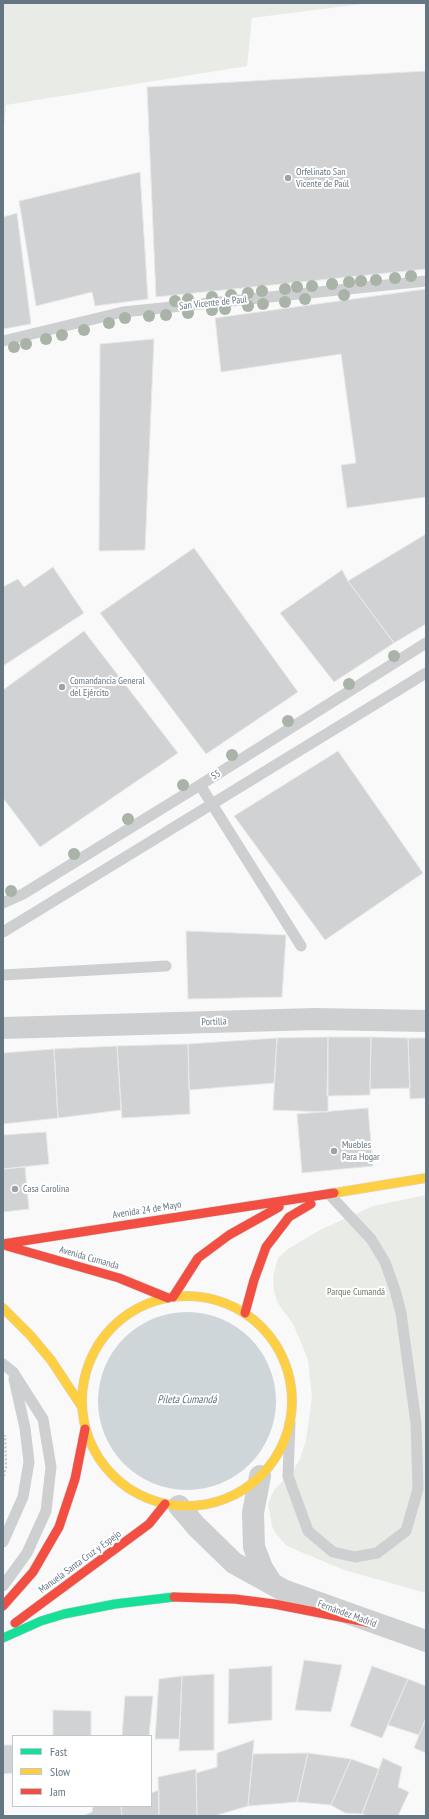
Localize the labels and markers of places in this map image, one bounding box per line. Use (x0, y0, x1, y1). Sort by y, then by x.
place label: Orfelinato San Vicente de Paúl (296, 166, 349, 190)
marker: Orfelinato San Vicente de Paúl (283, 173, 293, 183)
place label: Comandancia General del Ejército (70, 675, 145, 698)
marker: Comandancia General del Ejército (57, 682, 67, 692)
place label: Muebles Para Hogar (342, 1139, 380, 1162)
marker: Muebles Para Hogar (329, 1146, 339, 1156)
place label: Casa Carolina (23, 1183, 69, 1195)
marker: Casa Carolina (10, 1184, 20, 1194)

